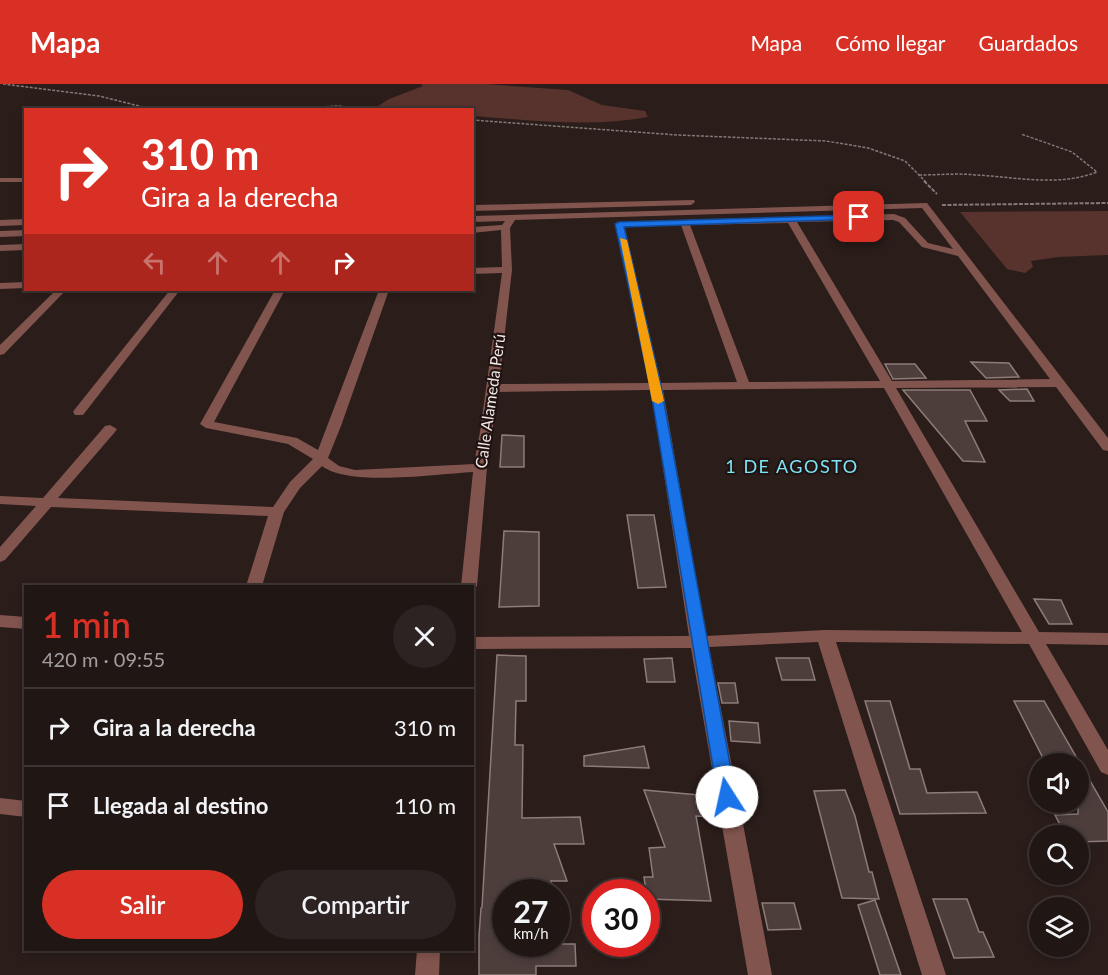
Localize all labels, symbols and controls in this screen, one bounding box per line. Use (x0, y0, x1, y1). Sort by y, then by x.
text: Mapa (30, 25, 100, 59)
text: Mapa (750, 30, 802, 55)
text: Cómo llegar (835, 30, 946, 55)
text: Guardados (979, 30, 1078, 55)
text: 310 m (141, 129, 259, 179)
icon: right (42, 132, 120, 210)
text: Gira a la derecha (141, 180, 338, 213)
pin (833, 191, 884, 242)
icon: arrive (842, 200, 875, 233)
icon: left (138, 246, 171, 279)
icon: ahead (201, 246, 234, 279)
icon: ahead (264, 246, 297, 279)
icon: right (327, 246, 360, 279)
street label: Calle Alameda Perú (471, 332, 508, 469)
district label: 1 DE AGOSTO (725, 455, 859, 477)
text: 1 min (42, 602, 131, 646)
button: close (393, 605, 456, 668)
text: 420 m · 09:55 (42, 647, 165, 671)
icon: right (42, 711, 75, 744)
text: Gira a la derecha (93, 714, 256, 741)
text: 310 m (394, 714, 456, 741)
map controls (1029, 753, 1089, 957)
button: sound (1029, 753, 1089, 813)
position arrow (695, 765, 759, 829)
icon: arrive (42, 789, 75, 822)
text: Llegada al destino (93, 792, 269, 819)
text: 110 m (394, 792, 456, 819)
button: search (1029, 825, 1089, 885)
button: Salir (42, 870, 243, 939)
button: Compartir (255, 870, 456, 939)
speed limit sign: 30 (582, 879, 660, 957)
text: 27 (514, 893, 548, 929)
button: layers (1029, 897, 1089, 957)
text: km/h (513, 924, 549, 942)

